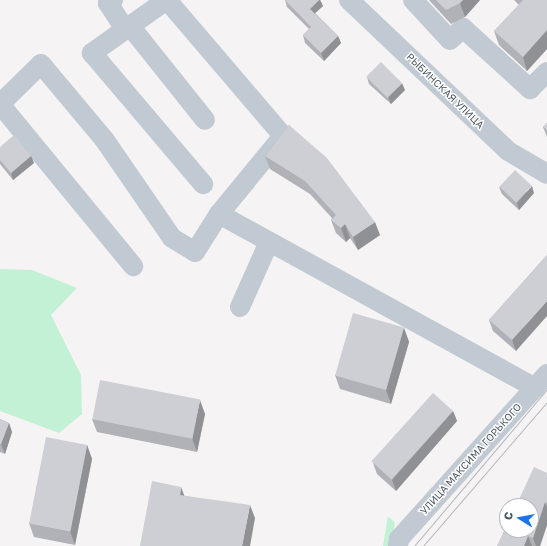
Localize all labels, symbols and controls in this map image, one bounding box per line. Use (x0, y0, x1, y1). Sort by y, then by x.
street label: РЫБИНСКАЯ УЛИЦА (404, 51, 486, 131)
street label: УЛИЦА МАКСИМА ГОРЬКОГО (418, 401, 524, 517)
north arrow (499, 498, 539, 538)

